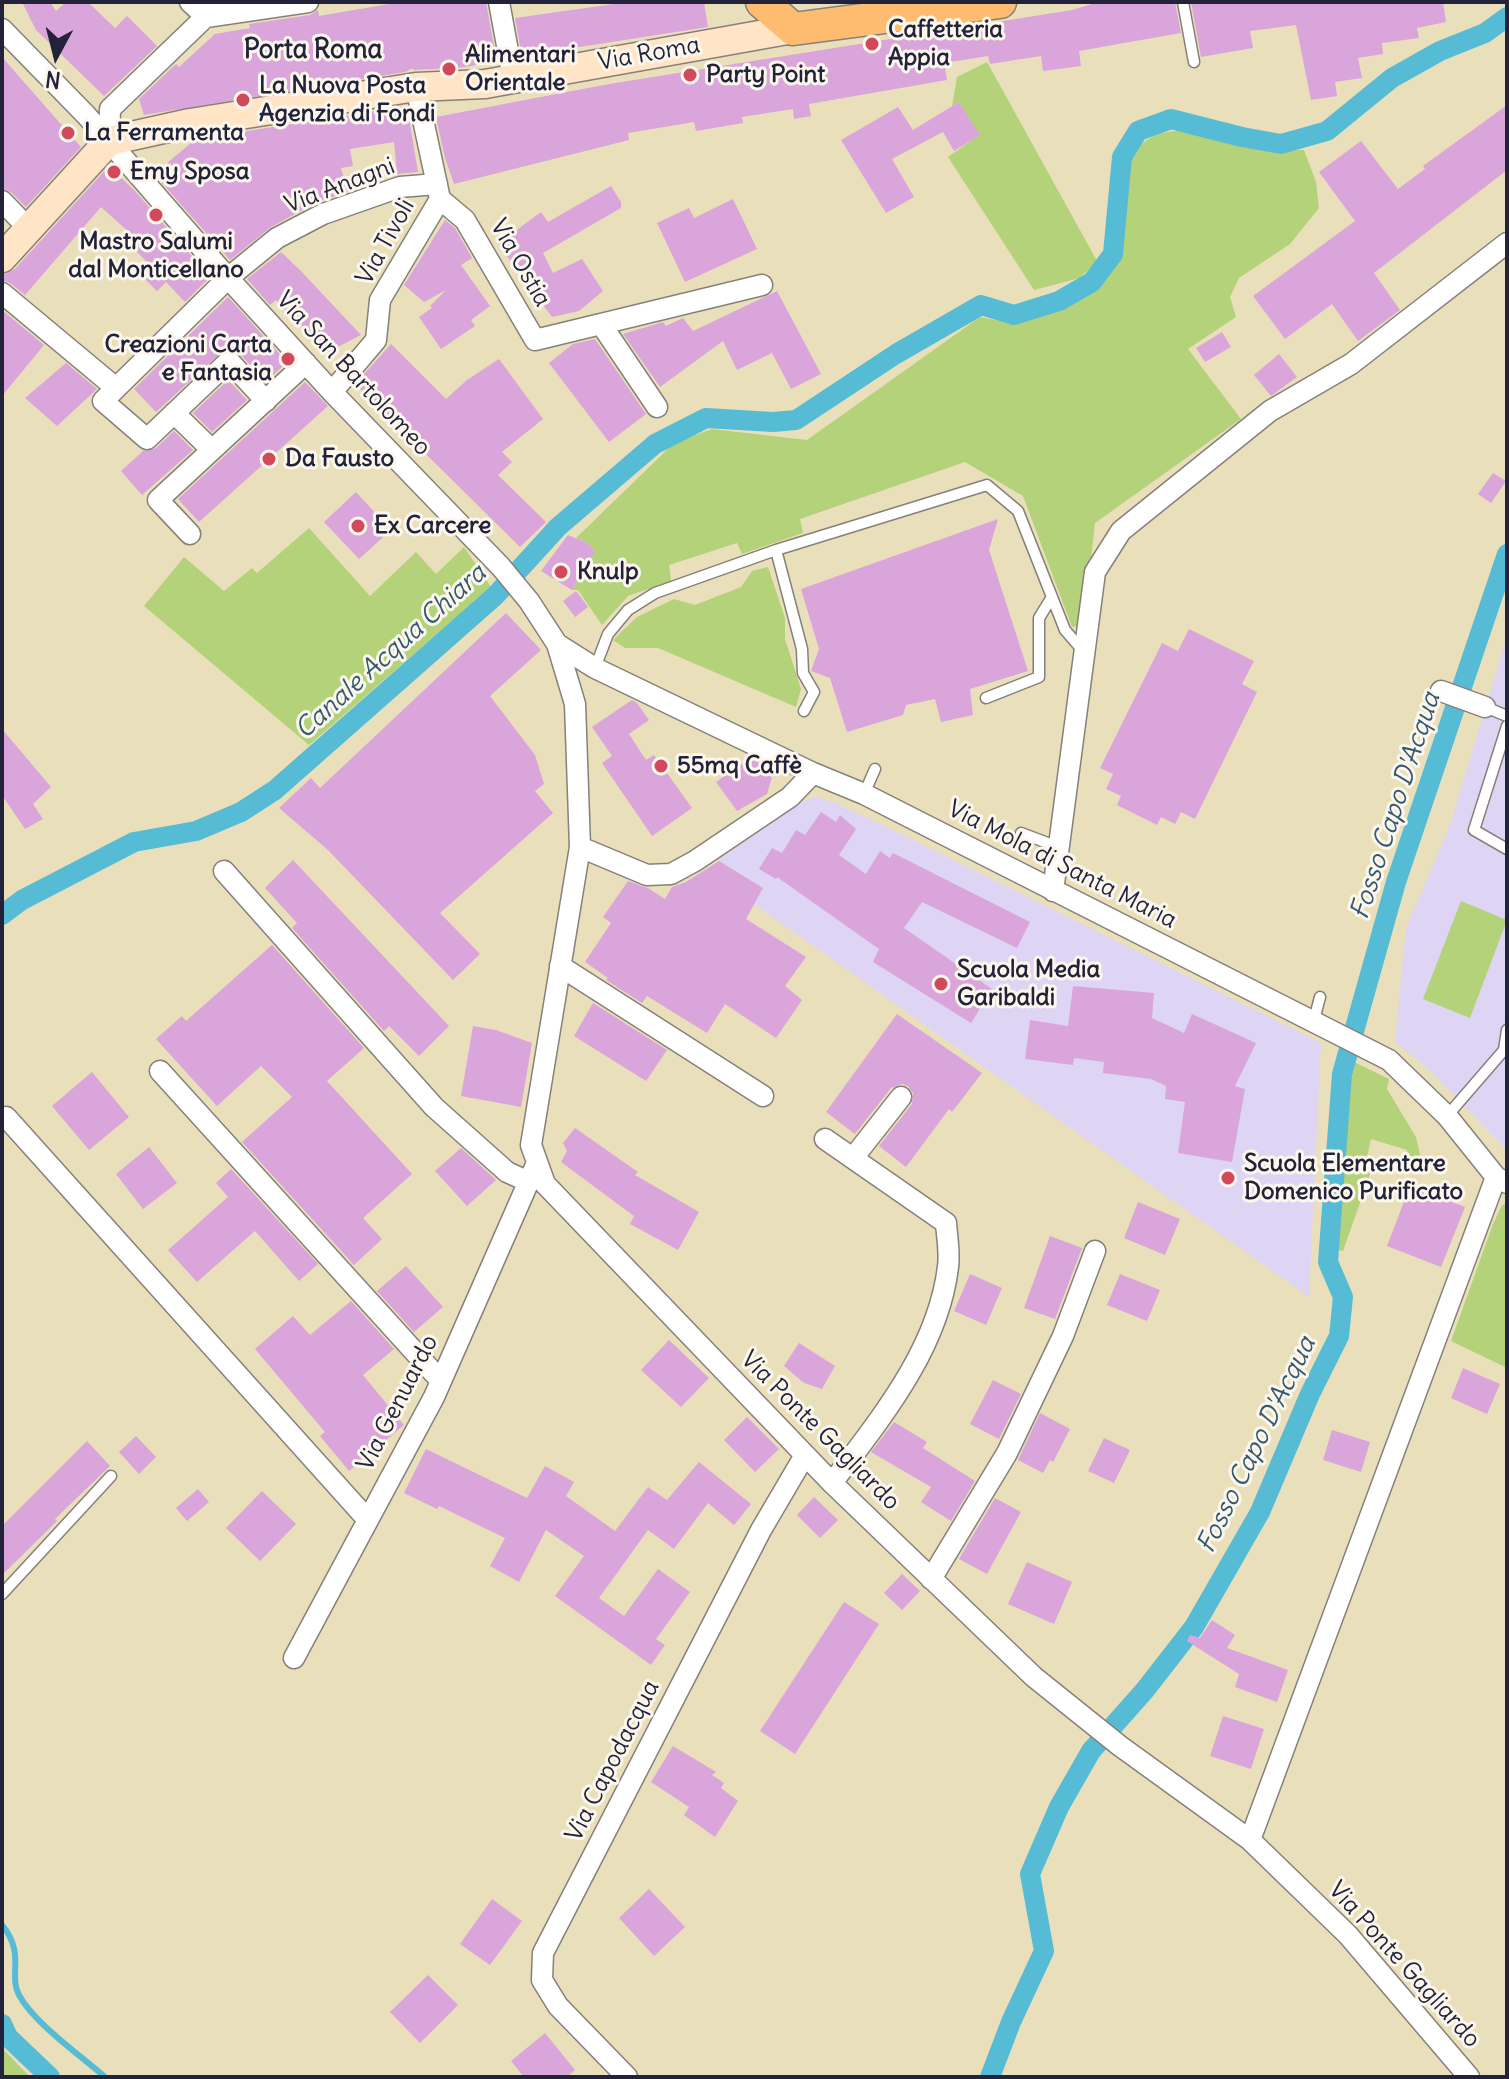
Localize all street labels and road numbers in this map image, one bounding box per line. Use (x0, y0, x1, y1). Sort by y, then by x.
street label: Via Roma (596, 31, 702, 77)
street label: Via Anagni (281, 152, 399, 220)
street label: Via Tivoli (351, 194, 421, 290)
street label: Via Ostia (483, 214, 557, 312)
street label: Via San Bartolomeo (270, 286, 436, 462)
street label: Via Mola di Santa Maria (943, 795, 1181, 935)
street label: Via Genuardo (351, 1330, 445, 1476)
street label: Via Ponte Gagliardo (734, 1345, 906, 1517)
street label: Via Capodacqua (560, 1676, 666, 1846)
street label: Via Ponte Gagliardo (1322, 1876, 1486, 2054)

